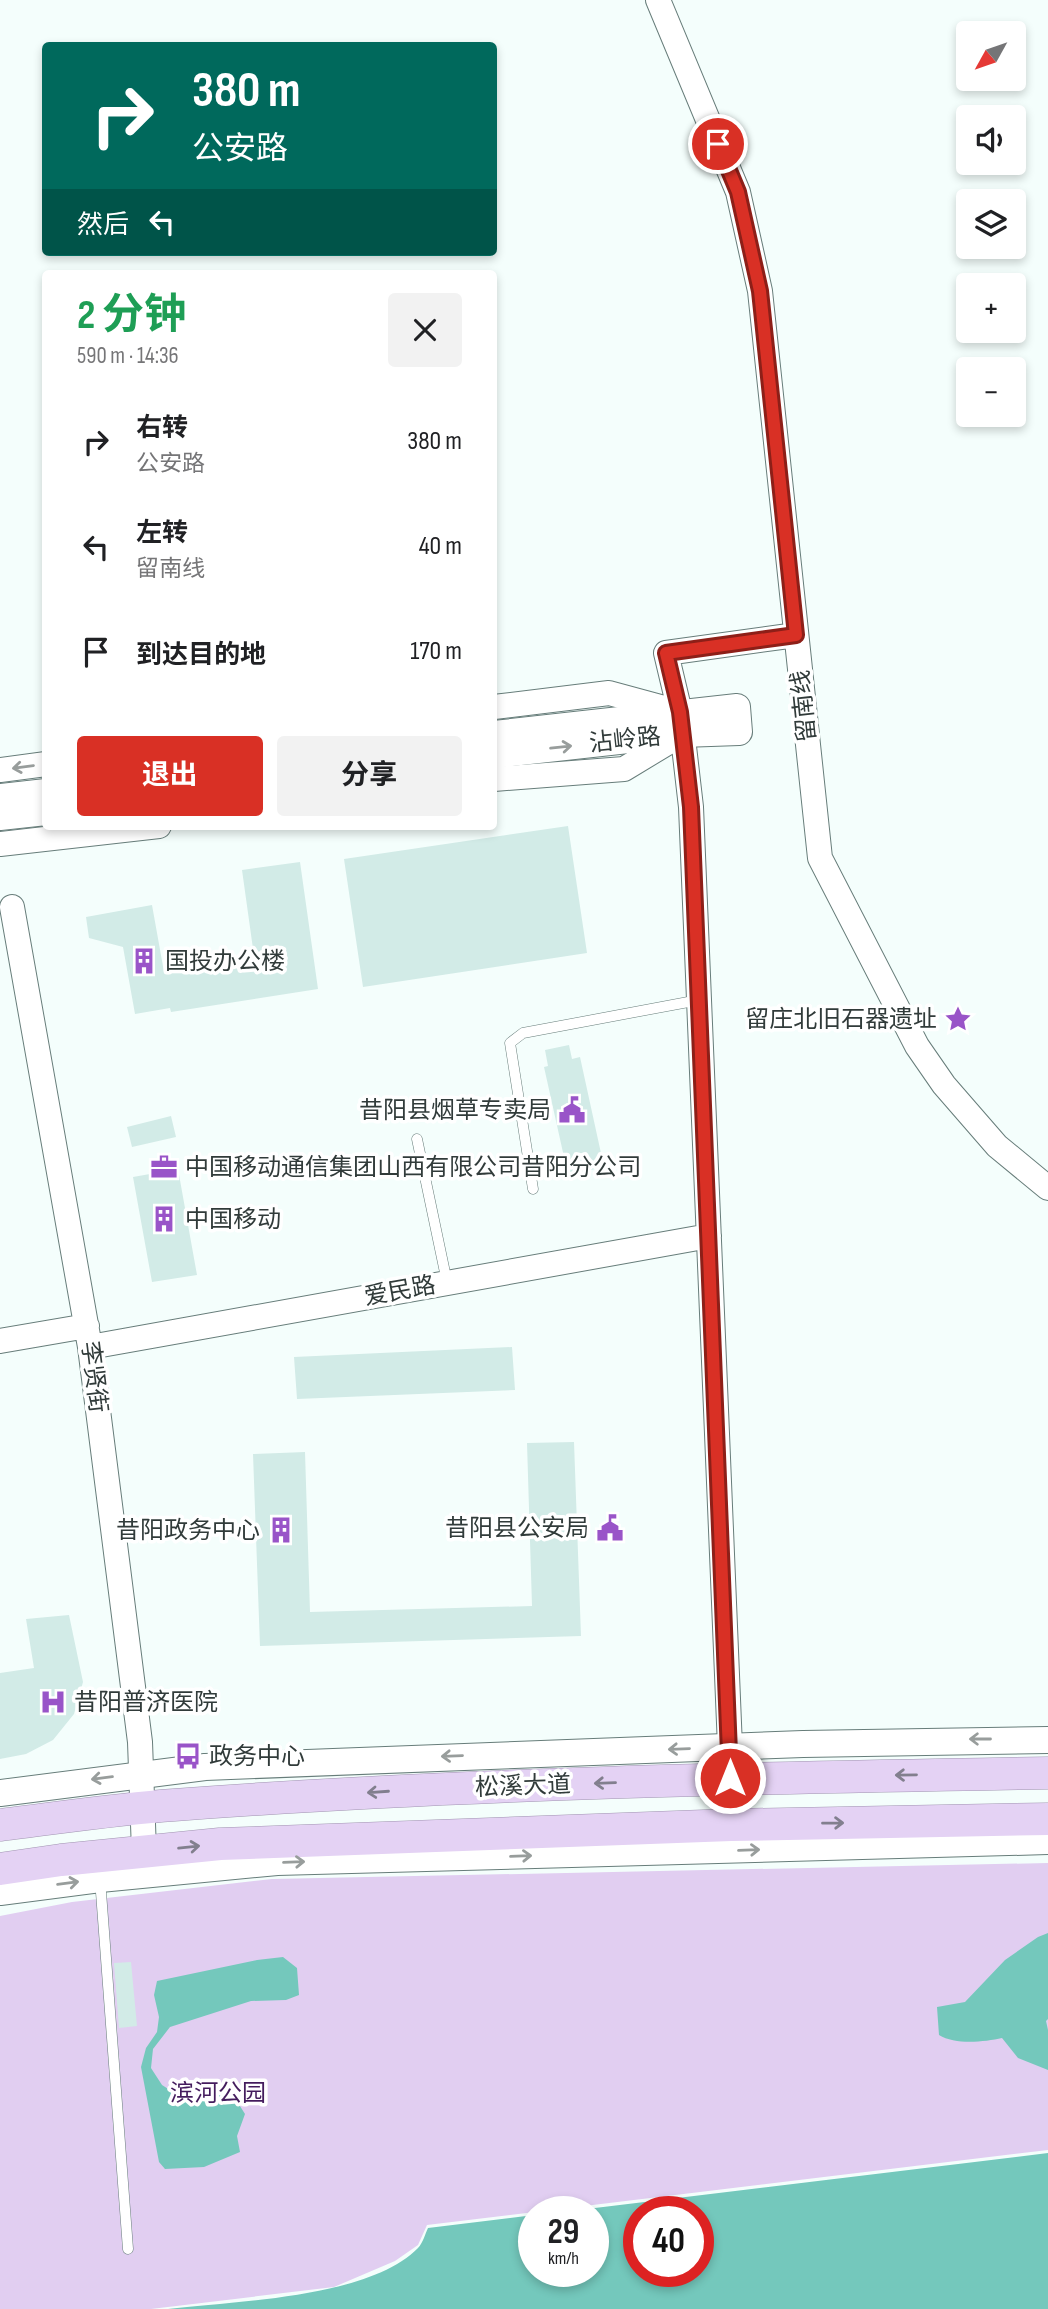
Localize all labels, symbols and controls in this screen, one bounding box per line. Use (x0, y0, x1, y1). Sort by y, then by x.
north arrow (956, 21, 1026, 91)
map controls (956, 21, 1026, 427)
text: 380 m (192, 62, 301, 121)
icon: right (77, 70, 168, 161)
button: sound (956, 105, 1026, 175)
pin (688, 114, 748, 174)
icon: arrive (699, 125, 737, 163)
text: 公安路 (192, 130, 288, 169)
button: layers (956, 189, 1026, 259)
icon: left (143, 203, 181, 241)
text: 然后 (77, 210, 129, 241)
button: + (956, 273, 1026, 343)
text: 2 分钟 (77, 290, 186, 341)
button: close (388, 293, 462, 367)
text: 590 m · 14:36 (77, 342, 179, 370)
button: − (956, 357, 1026, 427)
text: 右转 (136, 413, 188, 444)
icon: right (77, 423, 115, 461)
text: 380 m (407, 426, 462, 457)
text: 公安路 (136, 450, 205, 478)
text: 左转 (136, 518, 188, 549)
icon: left (77, 528, 115, 566)
text: 40 m (419, 531, 462, 562)
text: 留南线 (136, 555, 205, 583)
icon: arrive (77, 633, 115, 671)
text: 170 m (410, 636, 462, 667)
text: 到达目的地 (136, 640, 266, 671)
street label: 留南线 (786, 669, 822, 743)
street label: 沾岭路 (588, 722, 662, 758)
button: 退出 (77, 736, 263, 816)
button: 分享 (277, 736, 462, 816)
one-way arrow (550, 740, 572, 753)
one-way arrow (12, 761, 35, 774)
building icon: 国投办公楼 (129, 946, 159, 976)
place label: 国投办公楼 (165, 947, 285, 976)
place icon: 留庄北旧石器遗址 (943, 1004, 973, 1034)
place label: 留庄北旧石器遗址 (745, 1005, 937, 1034)
public building icon: 昔阳县烟草专卖局 (557, 1095, 587, 1125)
place label: 昔阳县烟草专卖局 (359, 1096, 551, 1125)
office icon: 中国移动通信集团山西有限公司昔阳分公司 (149, 1152, 179, 1182)
place label: 中国移动通信集团山西有限公司昔阳分公司 (185, 1153, 641, 1182)
building icon: 中国移动 (149, 1204, 179, 1234)
place label: 中国移动 (185, 1205, 281, 1234)
street label: 爱民路 (362, 1270, 438, 1312)
street label: 李贤街 (75, 1340, 113, 1414)
public building icon: 昔阳县公安局 (595, 1513, 625, 1543)
place label: 昔阳县公安局 (445, 1514, 589, 1543)
building icon: 昔阳政务中心 (266, 1515, 296, 1545)
place label: 昔阳政务中心 (116, 1516, 260, 1545)
hospital icon: 昔阳普济医院 (38, 1687, 68, 1717)
place label: 昔阳普济医院 (74, 1688, 218, 1717)
one-way arrow (969, 1732, 992, 1746)
bus stop icon: 政务中心 (173, 1741, 203, 1771)
position arrow (693, 1741, 767, 1815)
place label: 政务中心 (209, 1742, 305, 1771)
one-way arrow (668, 1742, 691, 1756)
one-way arrow (440, 1750, 463, 1763)
one-way arrow (895, 1768, 918, 1782)
street label: 松溪大道 (475, 1770, 571, 1802)
one-way arrow (92, 1772, 114, 1785)
one-way arrow (594, 1776, 617, 1789)
one-way arrow (367, 1786, 390, 1799)
one-way arrow (821, 1816, 844, 1830)
one-way arrow (178, 1840, 200, 1853)
one-way arrow (737, 1843, 760, 1856)
one-way arrow (510, 1849, 533, 1862)
one-way arrow (282, 1855, 305, 1869)
one-way arrow (56, 1877, 78, 1890)
park label: 滨河公园 (170, 2079, 266, 2108)
speed limit sign: 40 (623, 2196, 714, 2287)
text: 29 (548, 2211, 579, 2254)
text: km/h (548, 2248, 579, 2269)

